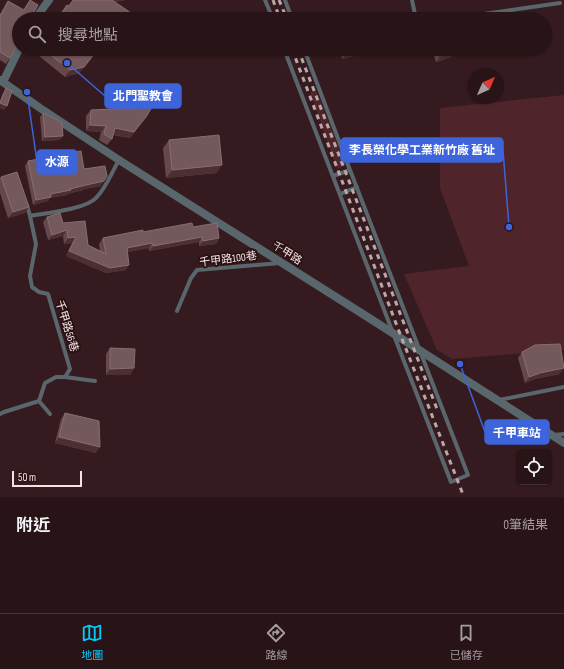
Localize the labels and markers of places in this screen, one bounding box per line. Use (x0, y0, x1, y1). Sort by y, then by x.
callout: 北門聖教會 (105, 84, 181, 108)
callout: 李長榮化學工業新竹廠 舊址 (341, 138, 503, 162)
callout: 水源 (37, 150, 77, 174)
callout: 千甲車站 (485, 420, 549, 444)

